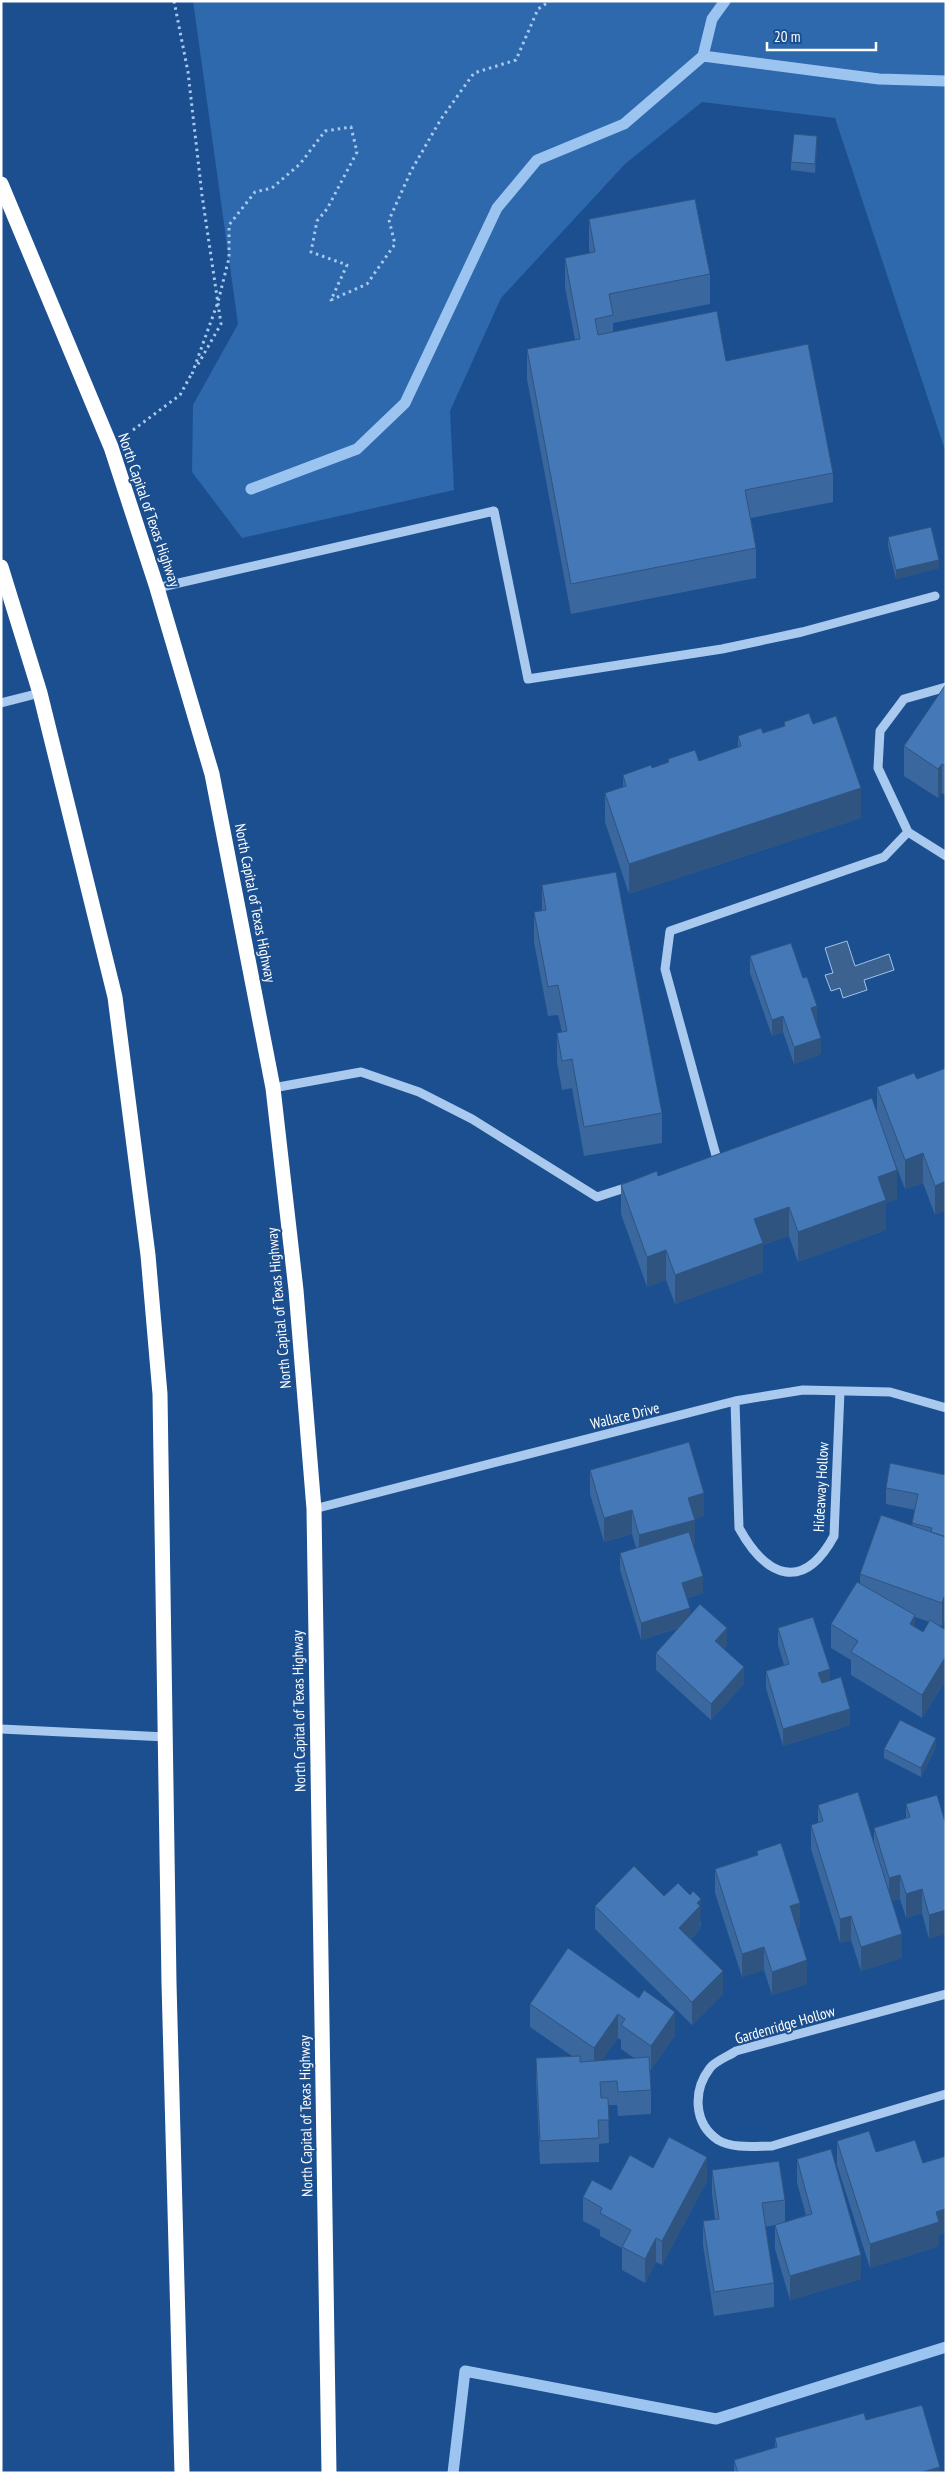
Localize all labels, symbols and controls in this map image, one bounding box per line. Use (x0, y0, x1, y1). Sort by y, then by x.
scale bar (767, 20, 876, 52)
text: 20 m (774, 27, 800, 46)
street label: North Capital of Texas Highway (114, 430, 185, 590)
street label: North Capital of Texas Highway (231, 822, 280, 984)
street label: North Capital of Texas Highway (262, 1226, 295, 1389)
street label: Wallace Drive (588, 1398, 661, 1433)
street label: Hideaway Hollow (809, 1441, 832, 1532)
street label: North Capital of Texas Highway (288, 1630, 309, 1792)
street label: Gardenridge Hollow (733, 2001, 837, 2048)
street label: North Capital of Texas Highway (295, 2035, 316, 2197)

